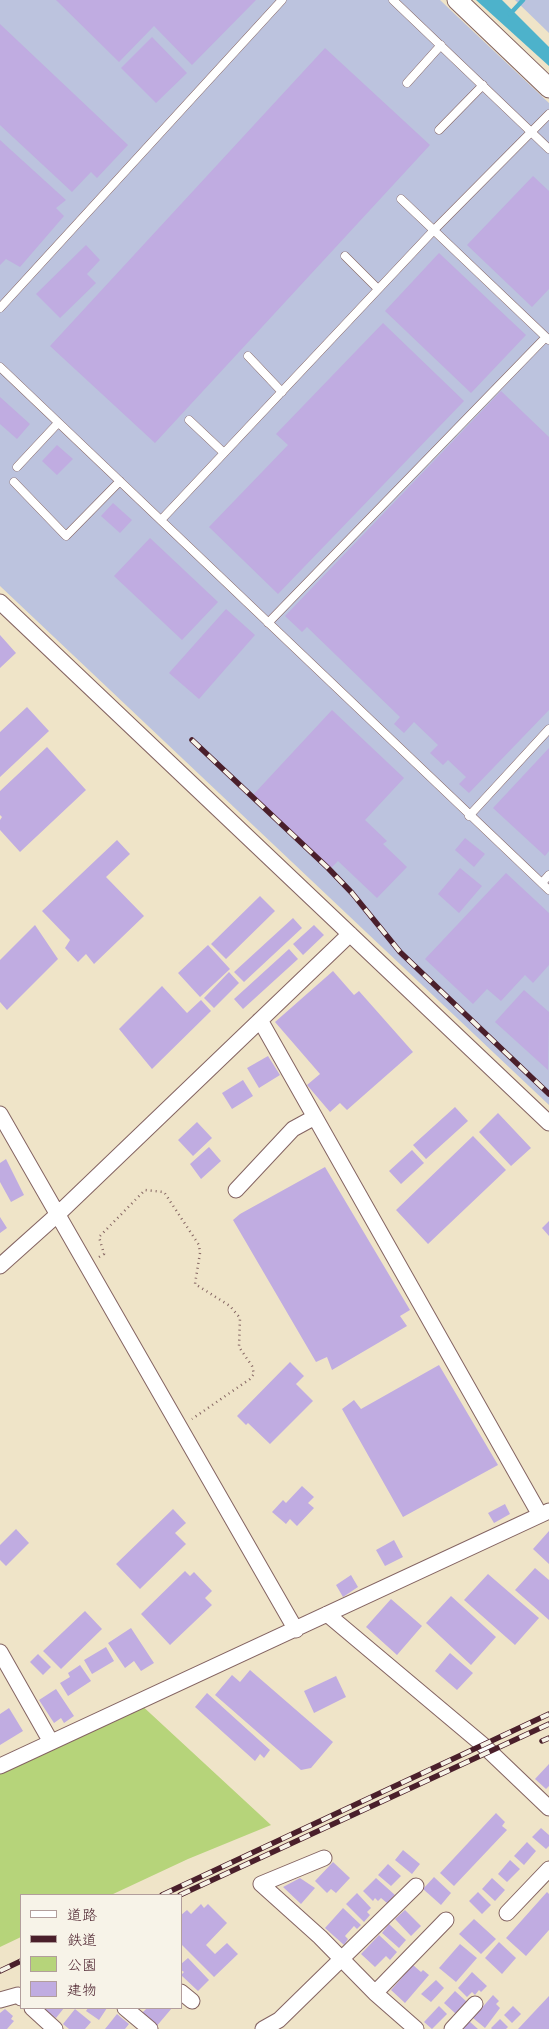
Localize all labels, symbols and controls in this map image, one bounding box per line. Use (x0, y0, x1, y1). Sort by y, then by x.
legend (20, 1894, 182, 2009)
text: 道路 (67, 1905, 97, 1924)
text: 鉄道 (67, 1930, 97, 1949)
text: 公園 (67, 1955, 97, 1974)
text: 建物 (67, 1980, 97, 1999)

